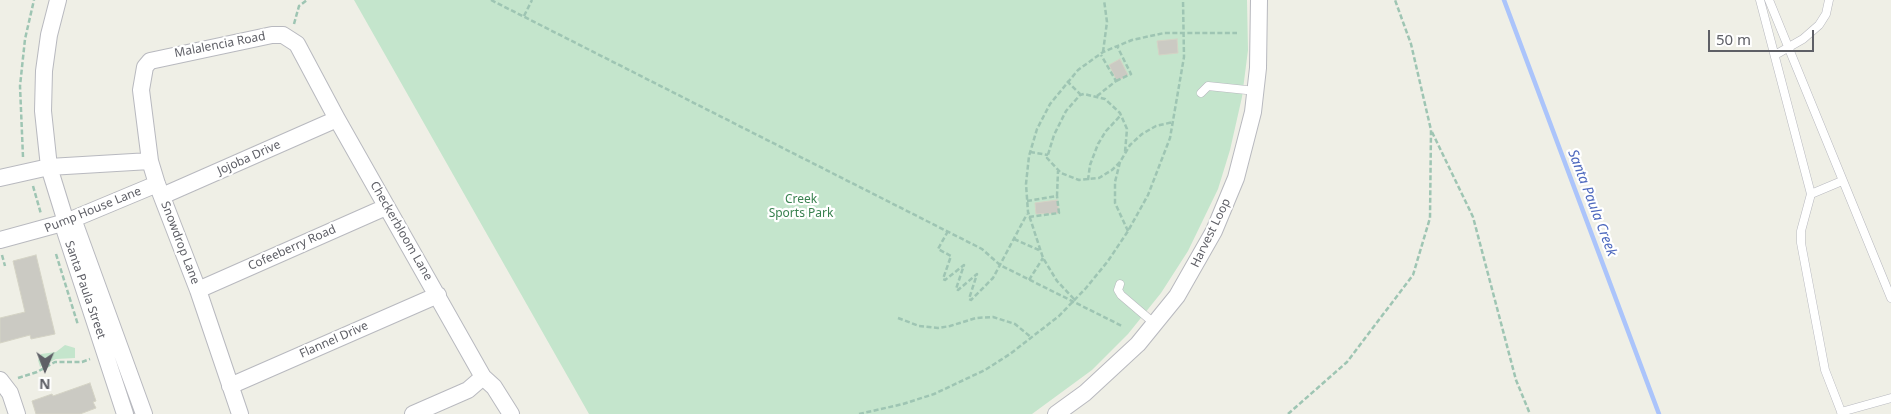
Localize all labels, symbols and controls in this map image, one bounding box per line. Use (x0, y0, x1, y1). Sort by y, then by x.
scale bar (1711, 20, 1817, 52)
street label: Malalencia Road (173, 29, 267, 61)
text: 50 m (1716, 29, 1751, 49)
street label: Jojoba Drive (215, 138, 283, 178)
water label: Santa Paula Creek (1564, 147, 1620, 259)
street label: Checkerbloom Lane (367, 179, 435, 283)
street label: Pump House Lane (43, 184, 143, 236)
park label: Creek Sports Park (769, 193, 833, 221)
street label: Harvest Loop (1188, 196, 1234, 270)
street label: Snowdrop Lane (158, 200, 202, 286)
street label: Cofeeberry Road (246, 222, 338, 274)
street label: Santa Paula Street (61, 239, 109, 341)
street label: Flannel Drive (297, 318, 371, 362)
north arrow (20, 344, 70, 394)
text: N (39, 375, 51, 394)

